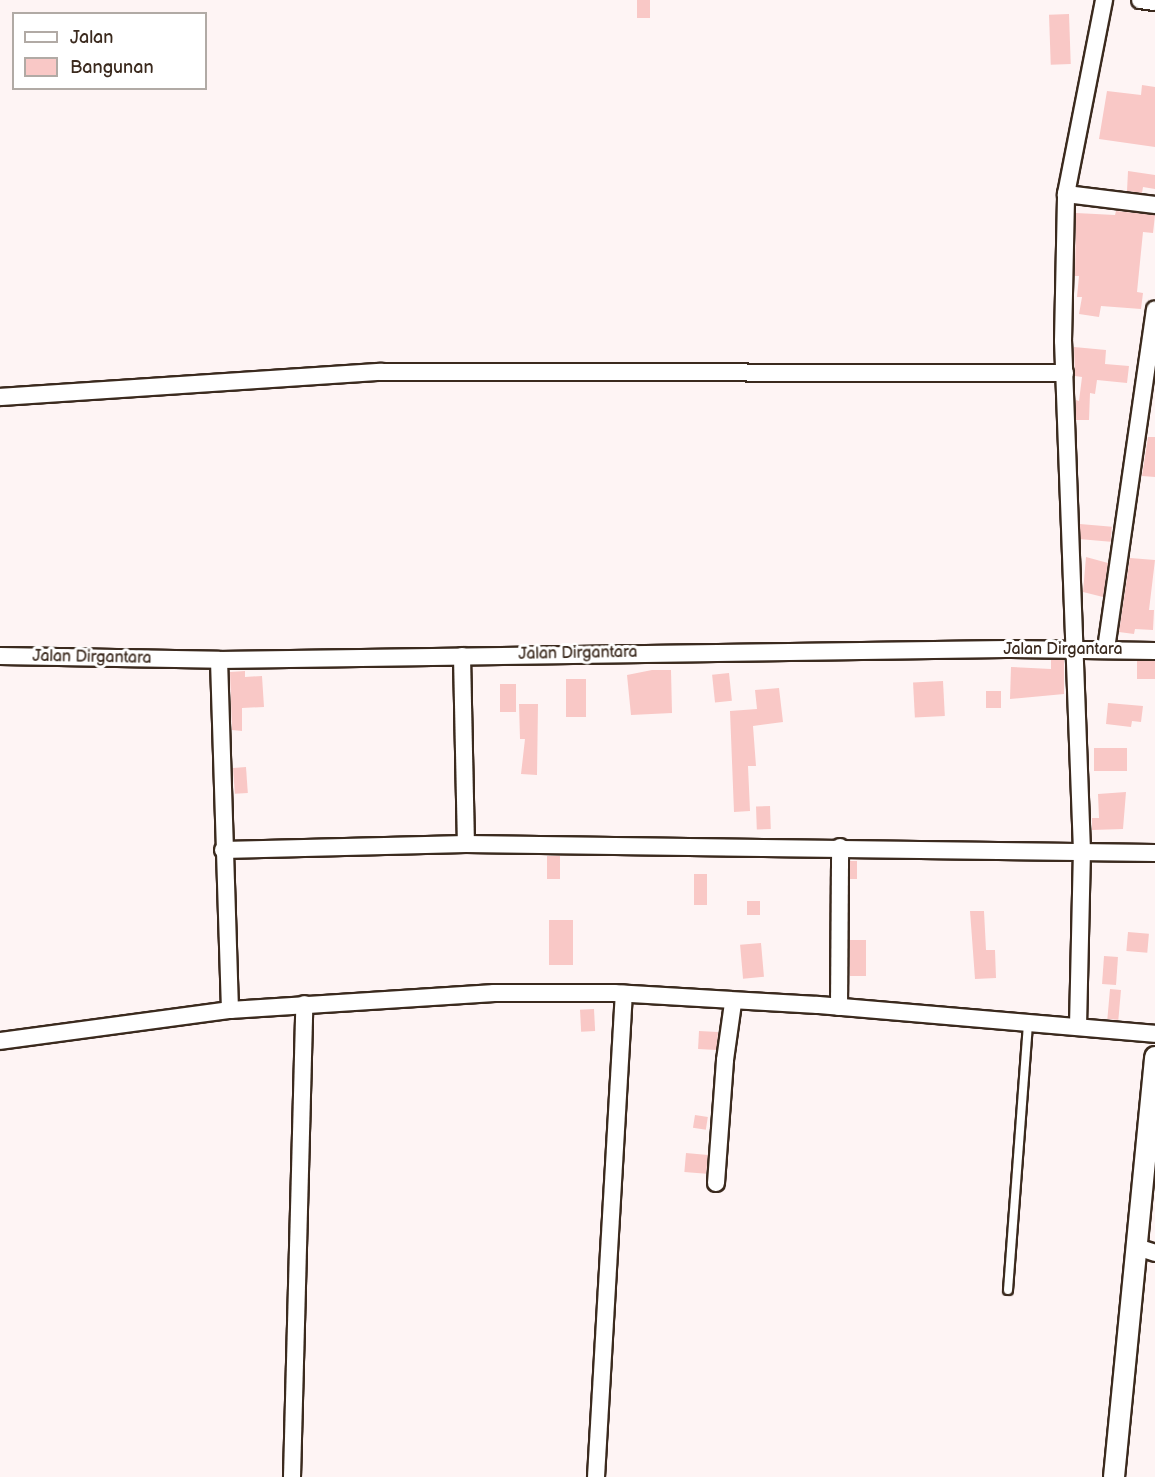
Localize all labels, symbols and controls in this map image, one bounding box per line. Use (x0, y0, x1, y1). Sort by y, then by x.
legend (12, 12, 207, 90)
text: Jalan (70, 27, 113, 48)
text: Bangunan (70, 57, 154, 78)
street label: Jalan Dirgantara (1003, 640, 1123, 660)
street label: Jalan Dirgantara (518, 643, 638, 665)
street label: Jalan Dirgantara (32, 647, 152, 669)

